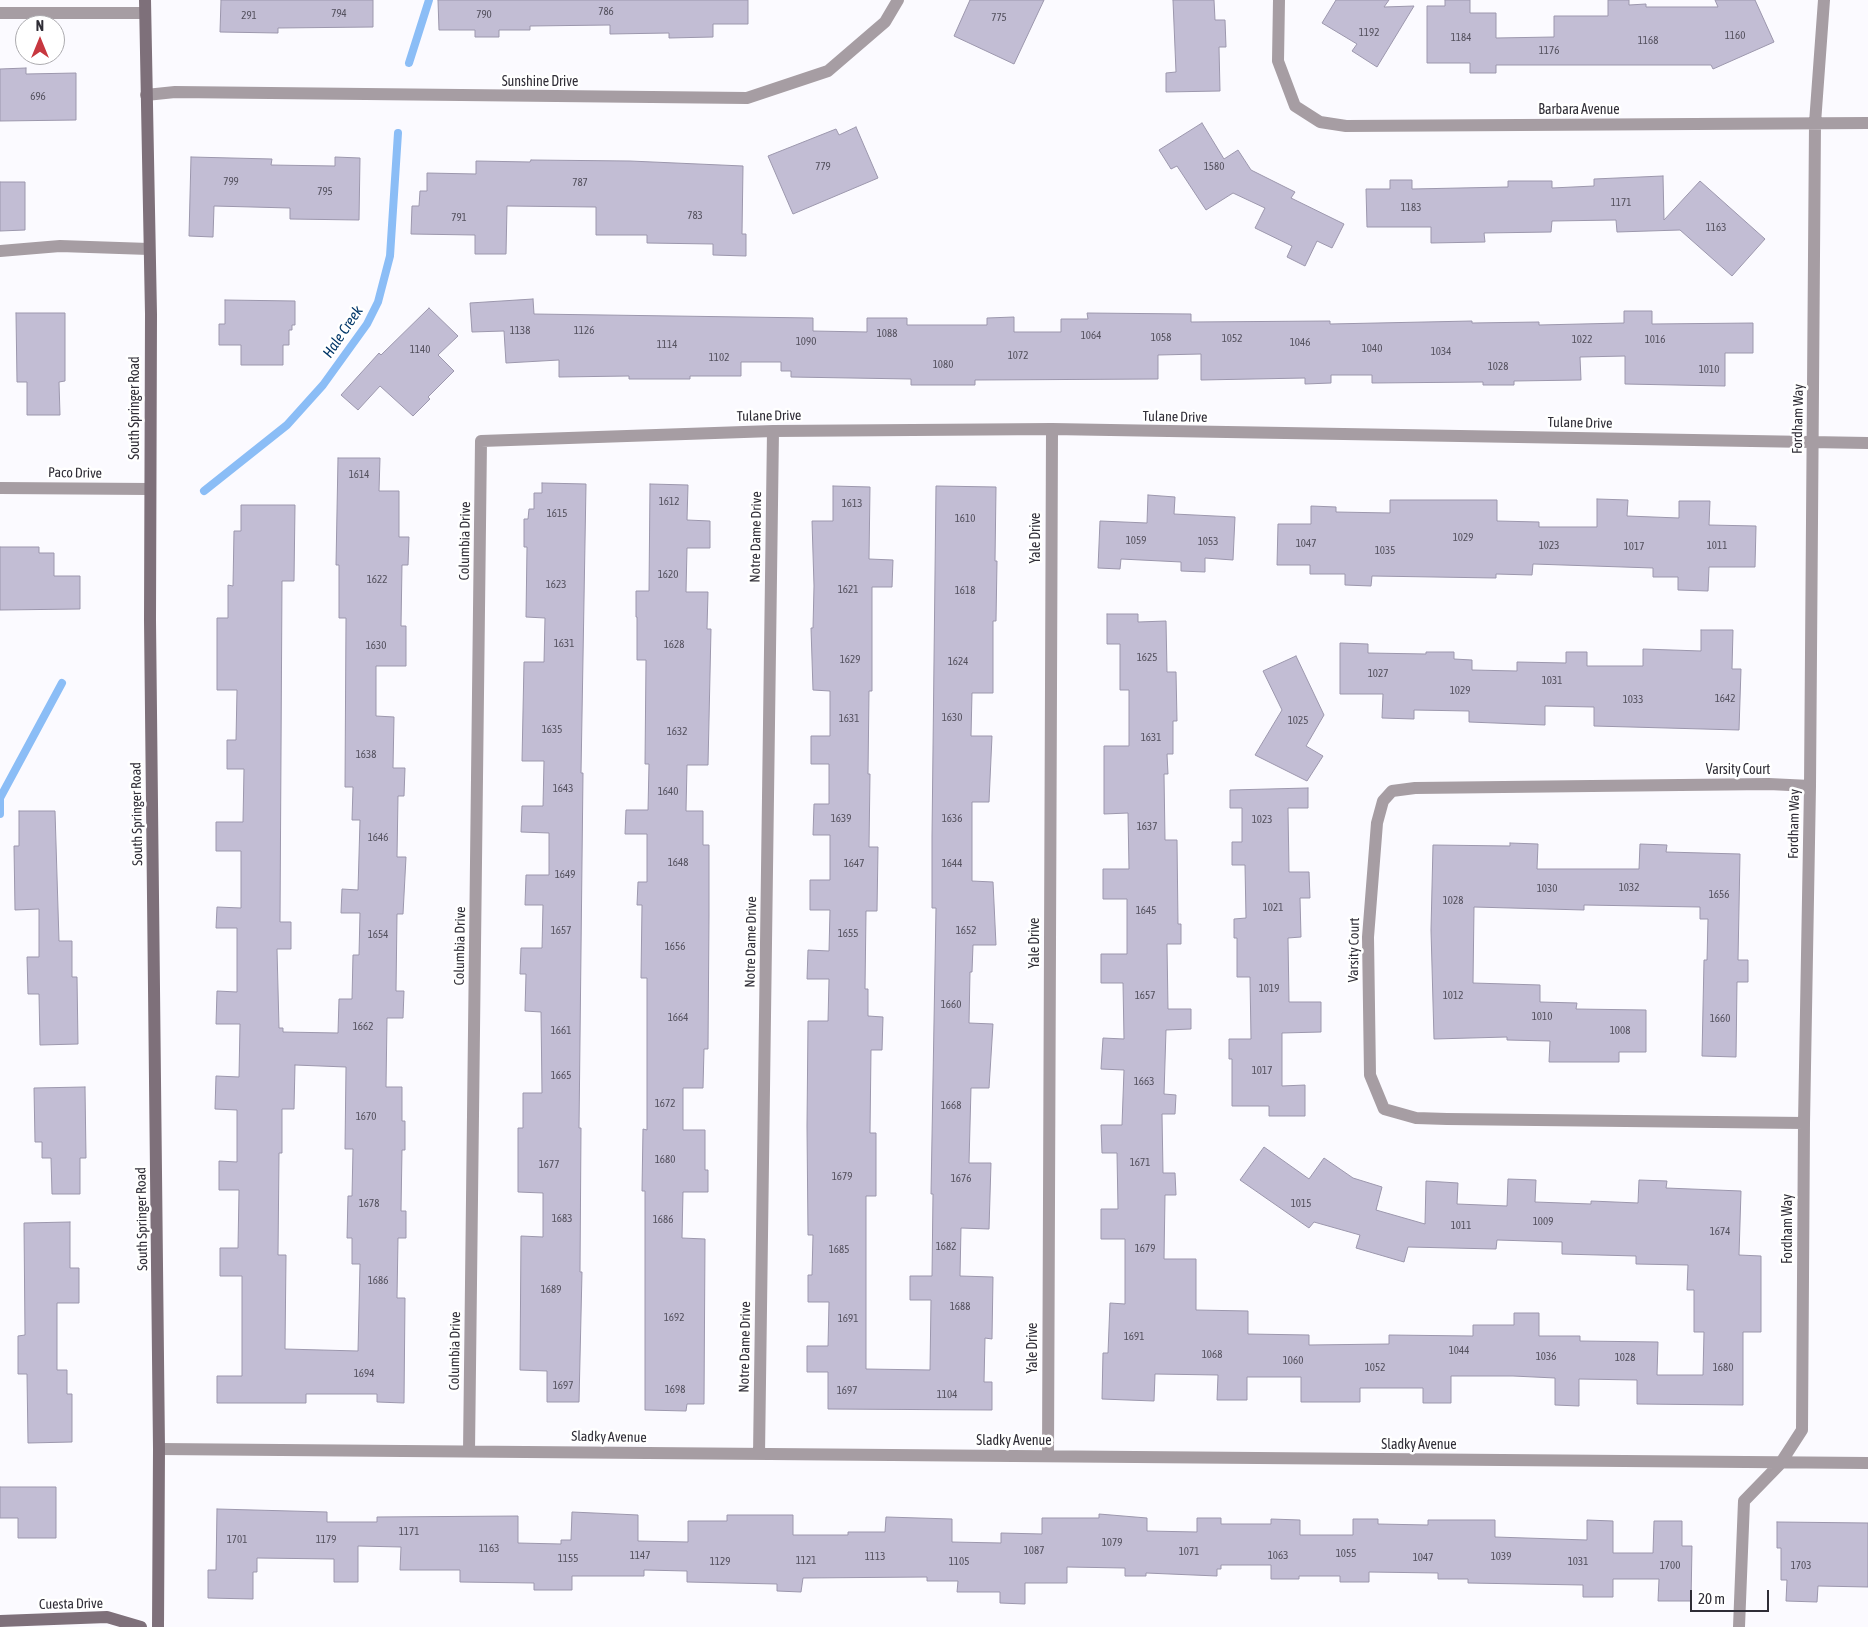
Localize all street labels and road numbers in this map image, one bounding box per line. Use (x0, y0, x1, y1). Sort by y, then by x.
street label: Sunshine Drive (502, 74, 578, 90)
street label: Barbara Avenue (1538, 102, 1620, 118)
street label: South Springer Road (127, 356, 143, 460)
street label: Fordham Way (1789, 384, 1807, 454)
street label: Tulane Drive (737, 407, 801, 425)
street label: Tulane Drive (1143, 408, 1207, 426)
street label: Tulane Drive (1548, 414, 1612, 432)
street label: Paco Drive (48, 464, 102, 482)
street label: Notre Dame Drive (747, 491, 765, 583)
street label: Columbia Drive (456, 501, 474, 581)
street label: Yale Drive (1028, 513, 1044, 563)
street label: South Springer Road (128, 762, 146, 866)
street label: Varsity Court (1706, 762, 1770, 778)
street label: Fordham Way (1785, 789, 1803, 859)
street label: Notre Dame Drive (742, 896, 760, 988)
street label: Columbia Drive (451, 906, 469, 986)
street label: Yale Drive (1027, 918, 1043, 968)
street label: Varsity Court (1345, 918, 1363, 982)
street label: South Springer Road (133, 1167, 151, 1271)
street label: Fordham Way (1780, 1194, 1796, 1264)
street label: Notre Dame Drive (736, 1301, 754, 1393)
street label: Columbia Drive (446, 1311, 464, 1391)
street label: Yale Drive (1025, 1323, 1041, 1373)
street label: Sladky Avenue (571, 1428, 647, 1446)
street label: Sladky Avenue (976, 1433, 1052, 1449)
street label: Sladky Avenue (1381, 1437, 1457, 1453)
street label: Cuesta Drive (39, 1595, 103, 1613)

